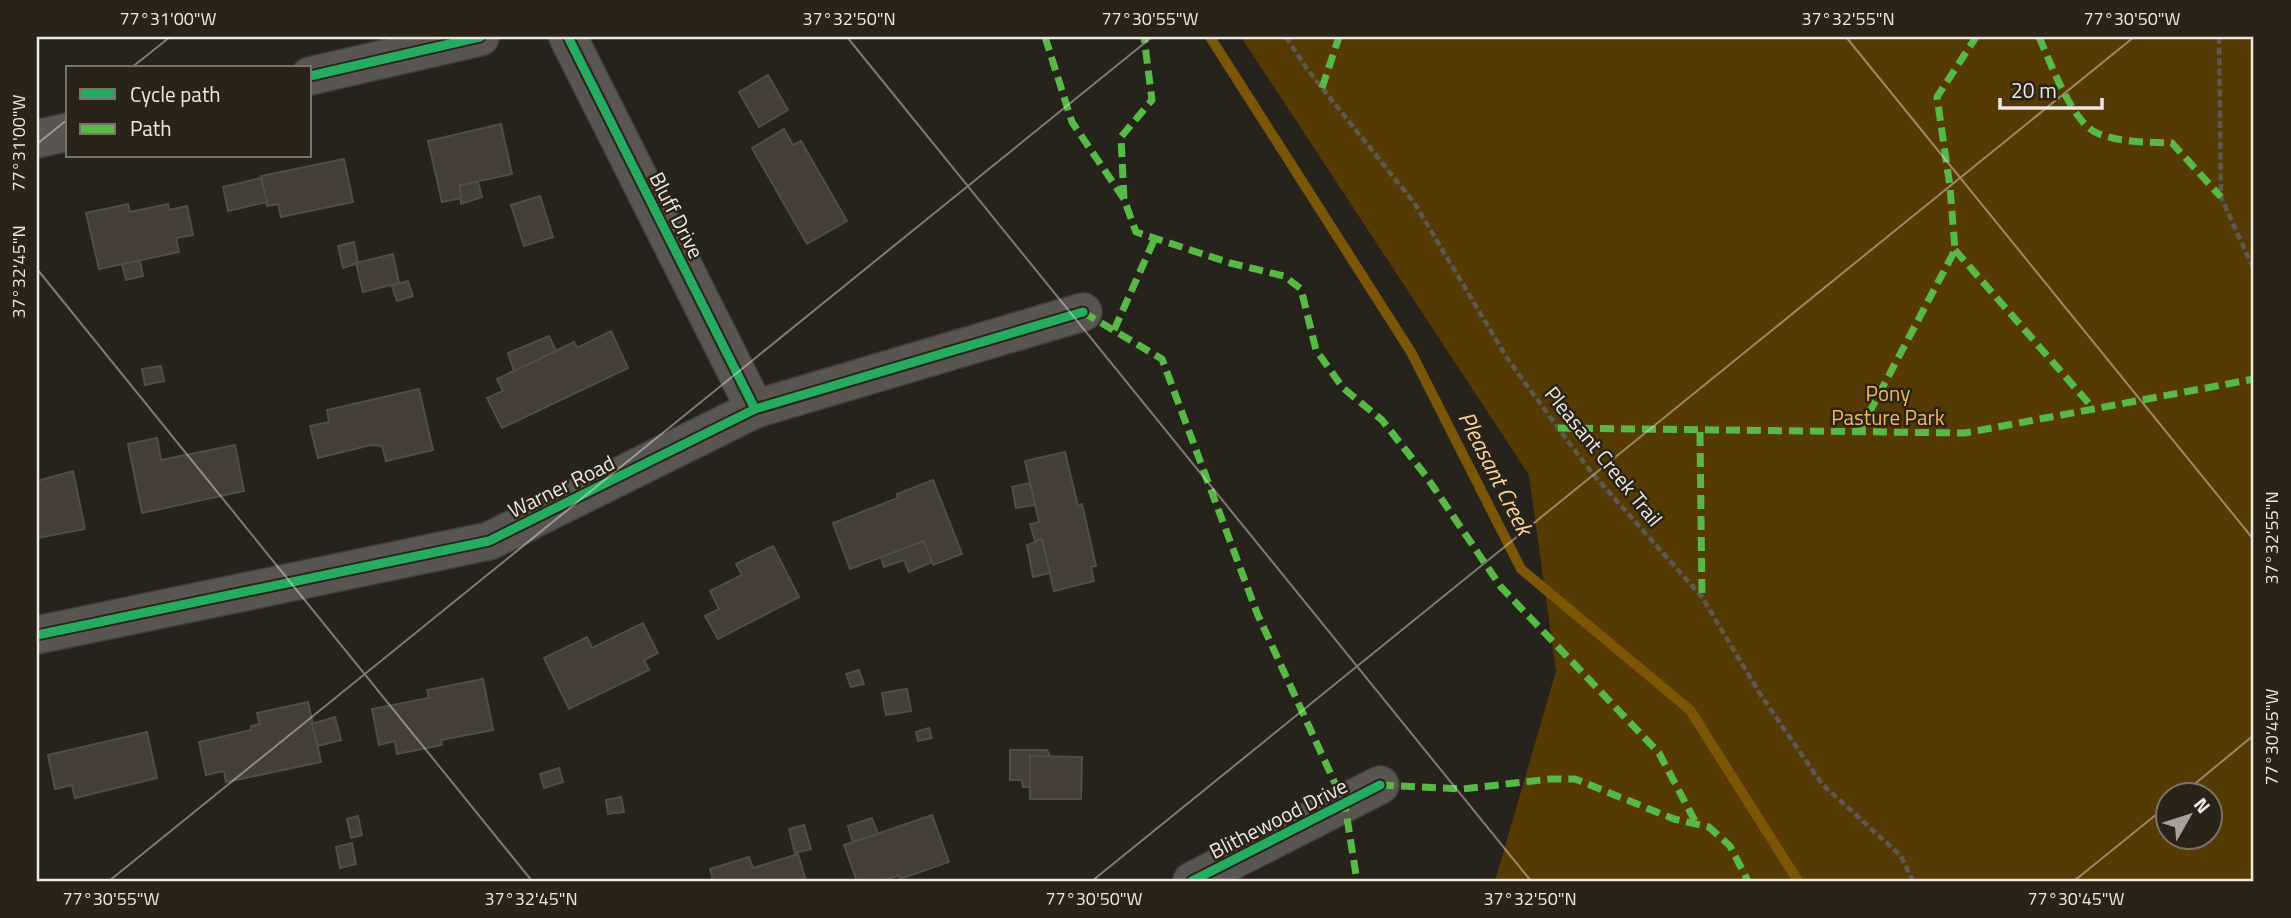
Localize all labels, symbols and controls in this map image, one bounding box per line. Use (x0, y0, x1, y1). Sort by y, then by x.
text: 77°31'00"W (120, 5, 217, 32)
text: 37°32'50"N (802, 5, 896, 32)
text: 77°30'55"W (1102, 5, 1199, 32)
text: 37°32'55"N (1801, 5, 1895, 32)
text: 77°30'50"W (2084, 5, 2181, 32)
legend (66, 66, 312, 158)
scale bar (2000, 66, 2102, 110)
text: 20 m (2011, 74, 2057, 106)
text: Cycle path (130, 78, 221, 110)
text: 77°31'00"W (5, 94, 32, 191)
text: Path (130, 112, 172, 144)
street label: Bluff Drive (642, 166, 712, 264)
text: 37°32'45"N (5, 225, 32, 319)
park label: Pony Pasture Park (1831, 377, 1945, 433)
street label: Pleasant Creek Trail (1537, 379, 1671, 533)
water label: Pleasant Creek (1450, 405, 1543, 543)
street label: Warner Road (502, 446, 620, 526)
text: 37°32'55"N (2258, 491, 2285, 585)
text: 77°30'45"W (2258, 688, 2285, 785)
street label: Blithewood Drive (1203, 769, 1353, 867)
north arrow (2154, 782, 2224, 852)
text: N (2187, 791, 2218, 819)
text: 77°30'55"W (63, 885, 160, 912)
text: 37°32'45"N (484, 885, 578, 912)
text: 77°30'50"W (1046, 885, 1143, 912)
text: 37°32'50"N (1483, 885, 1577, 912)
text: 77°30'45"W (2028, 885, 2125, 912)

